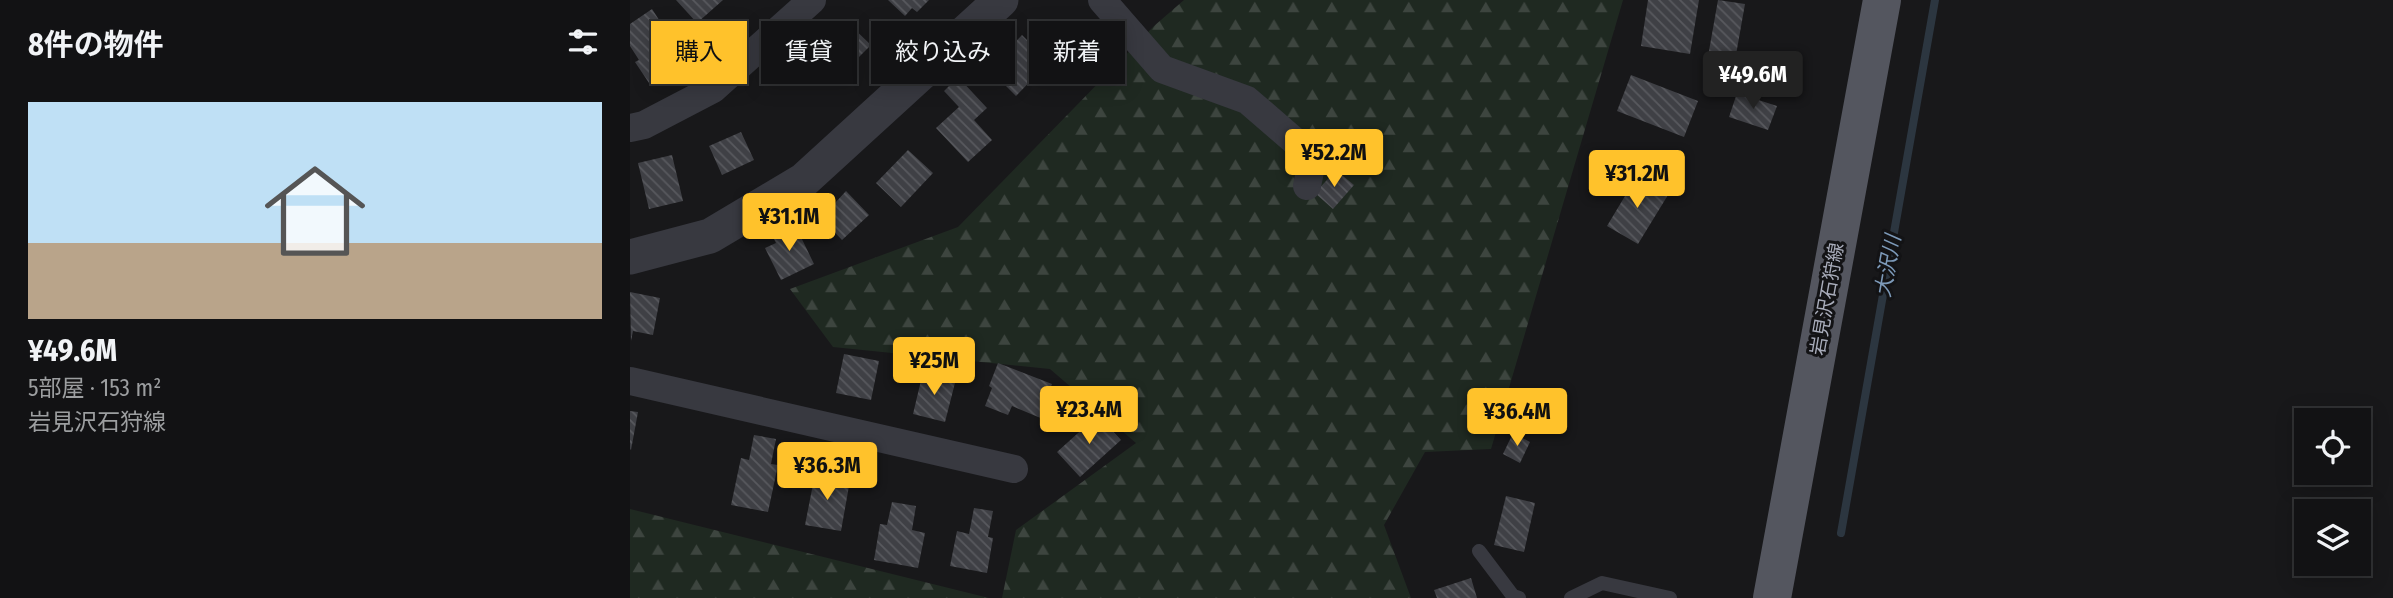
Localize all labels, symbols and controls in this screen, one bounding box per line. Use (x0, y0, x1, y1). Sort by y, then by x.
chip: 購入 (651, 21, 747, 84)
chip: 賃貸 (761, 21, 857, 84)
chip: 絞り込み (871, 21, 1015, 84)
chip: 新着 (1029, 21, 1125, 84)
icon: filters (564, 23, 602, 61)
text: 8件の物件 (28, 27, 164, 63)
pin: ¥49.6M (1696, 52, 1810, 111)
text: ¥49.6M (1719, 60, 1787, 88)
pin: ¥52.2M (1277, 130, 1391, 189)
text: ¥52.2M (1301, 138, 1367, 166)
icon: home (252, 148, 378, 274)
pin: ¥31.2M (1580, 150, 1694, 210)
text: ¥31.2M (1605, 159, 1669, 187)
pin: ¥31.1M (732, 194, 846, 253)
text: ¥31.1M (758, 202, 820, 230)
water label: 大沢川 (1870, 231, 1907, 299)
street label: 岩見沢石狩線 (1806, 241, 1848, 357)
text: ¥49.6M (28, 333, 117, 369)
pin: ¥25M (893, 338, 975, 397)
text: ¥25M (909, 346, 959, 374)
text: 5部屋 · 153 m² (28, 374, 161, 402)
pin: ¥23.4M (1032, 386, 1146, 446)
pin: ¥36.4M (1460, 388, 1574, 448)
text: ¥23.4M (1056, 395, 1122, 423)
text: ¥36.4M (1483, 397, 1551, 425)
text: 岩見沢石狩線 (28, 408, 166, 436)
map controls (2294, 408, 2371, 576)
button: locate (2294, 408, 2371, 485)
pin: ¥36.3M (770, 442, 884, 502)
text: ¥36.3M (793, 451, 861, 479)
button: layers (2294, 499, 2371, 576)

